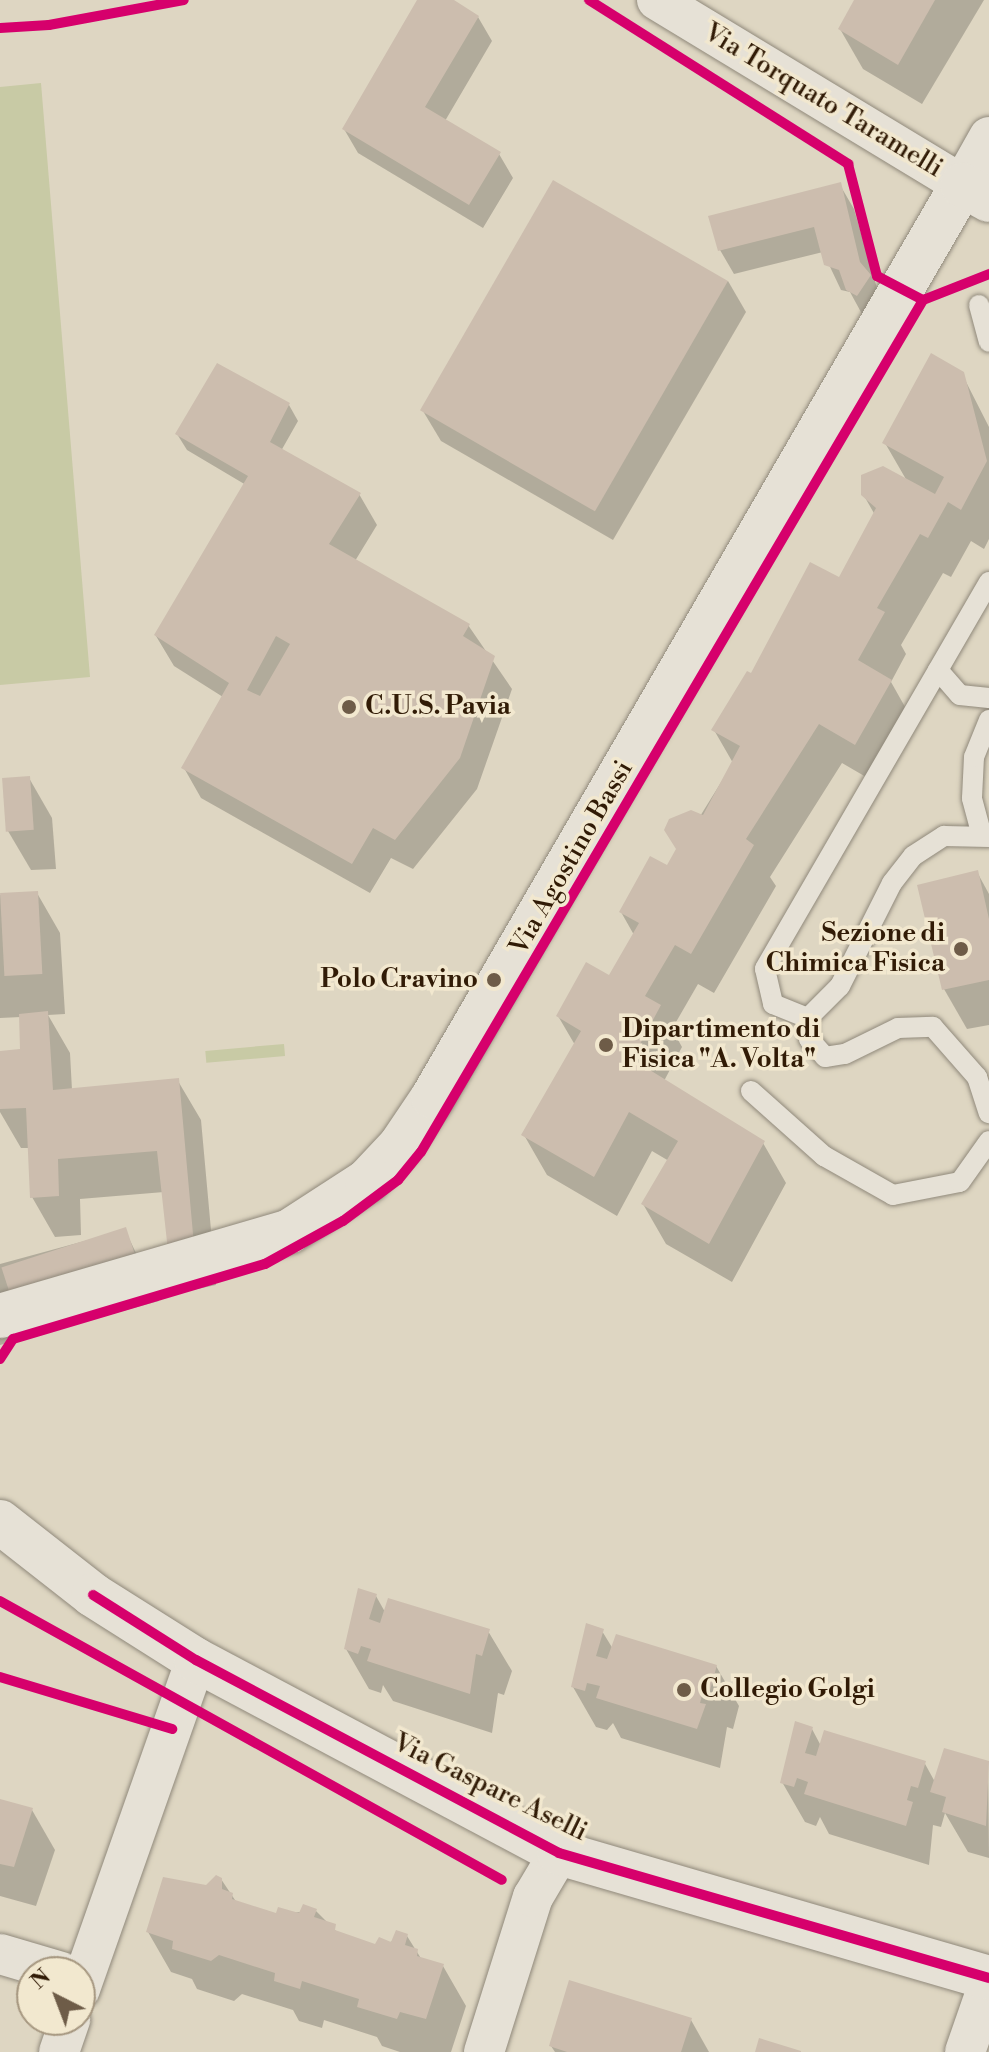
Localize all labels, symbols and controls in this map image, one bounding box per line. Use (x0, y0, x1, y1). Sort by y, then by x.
street label: Via Torquato Taramelli (698, 17, 948, 185)
place label: C.U.S. Pavia (365, 691, 511, 723)
marker: C.U.S. Pavia (340, 698, 358, 716)
street label: Via Agostino Bassi (504, 756, 640, 960)
place label: Sezione di Chimica Fisica (766, 918, 945, 980)
marker: Sezione di Chimica Fisica (952, 940, 970, 958)
place label: Polo Cravino (320, 964, 478, 996)
marker: Polo Cravino (485, 971, 503, 989)
place label: Dipartimento di Fisica "A. Volta" (622, 1014, 820, 1076)
marker: Dipartimento di Fisica "A. Volta" (597, 1036, 615, 1054)
place label: Collegio Golgi (700, 1674, 875, 1706)
marker: Collegio Golgi (675, 1681, 693, 1699)
street label: Via Gaspare Aselli (388, 1728, 592, 1848)
north arrow (16, 1956, 96, 2036)
text: N (25, 1963, 56, 1995)

